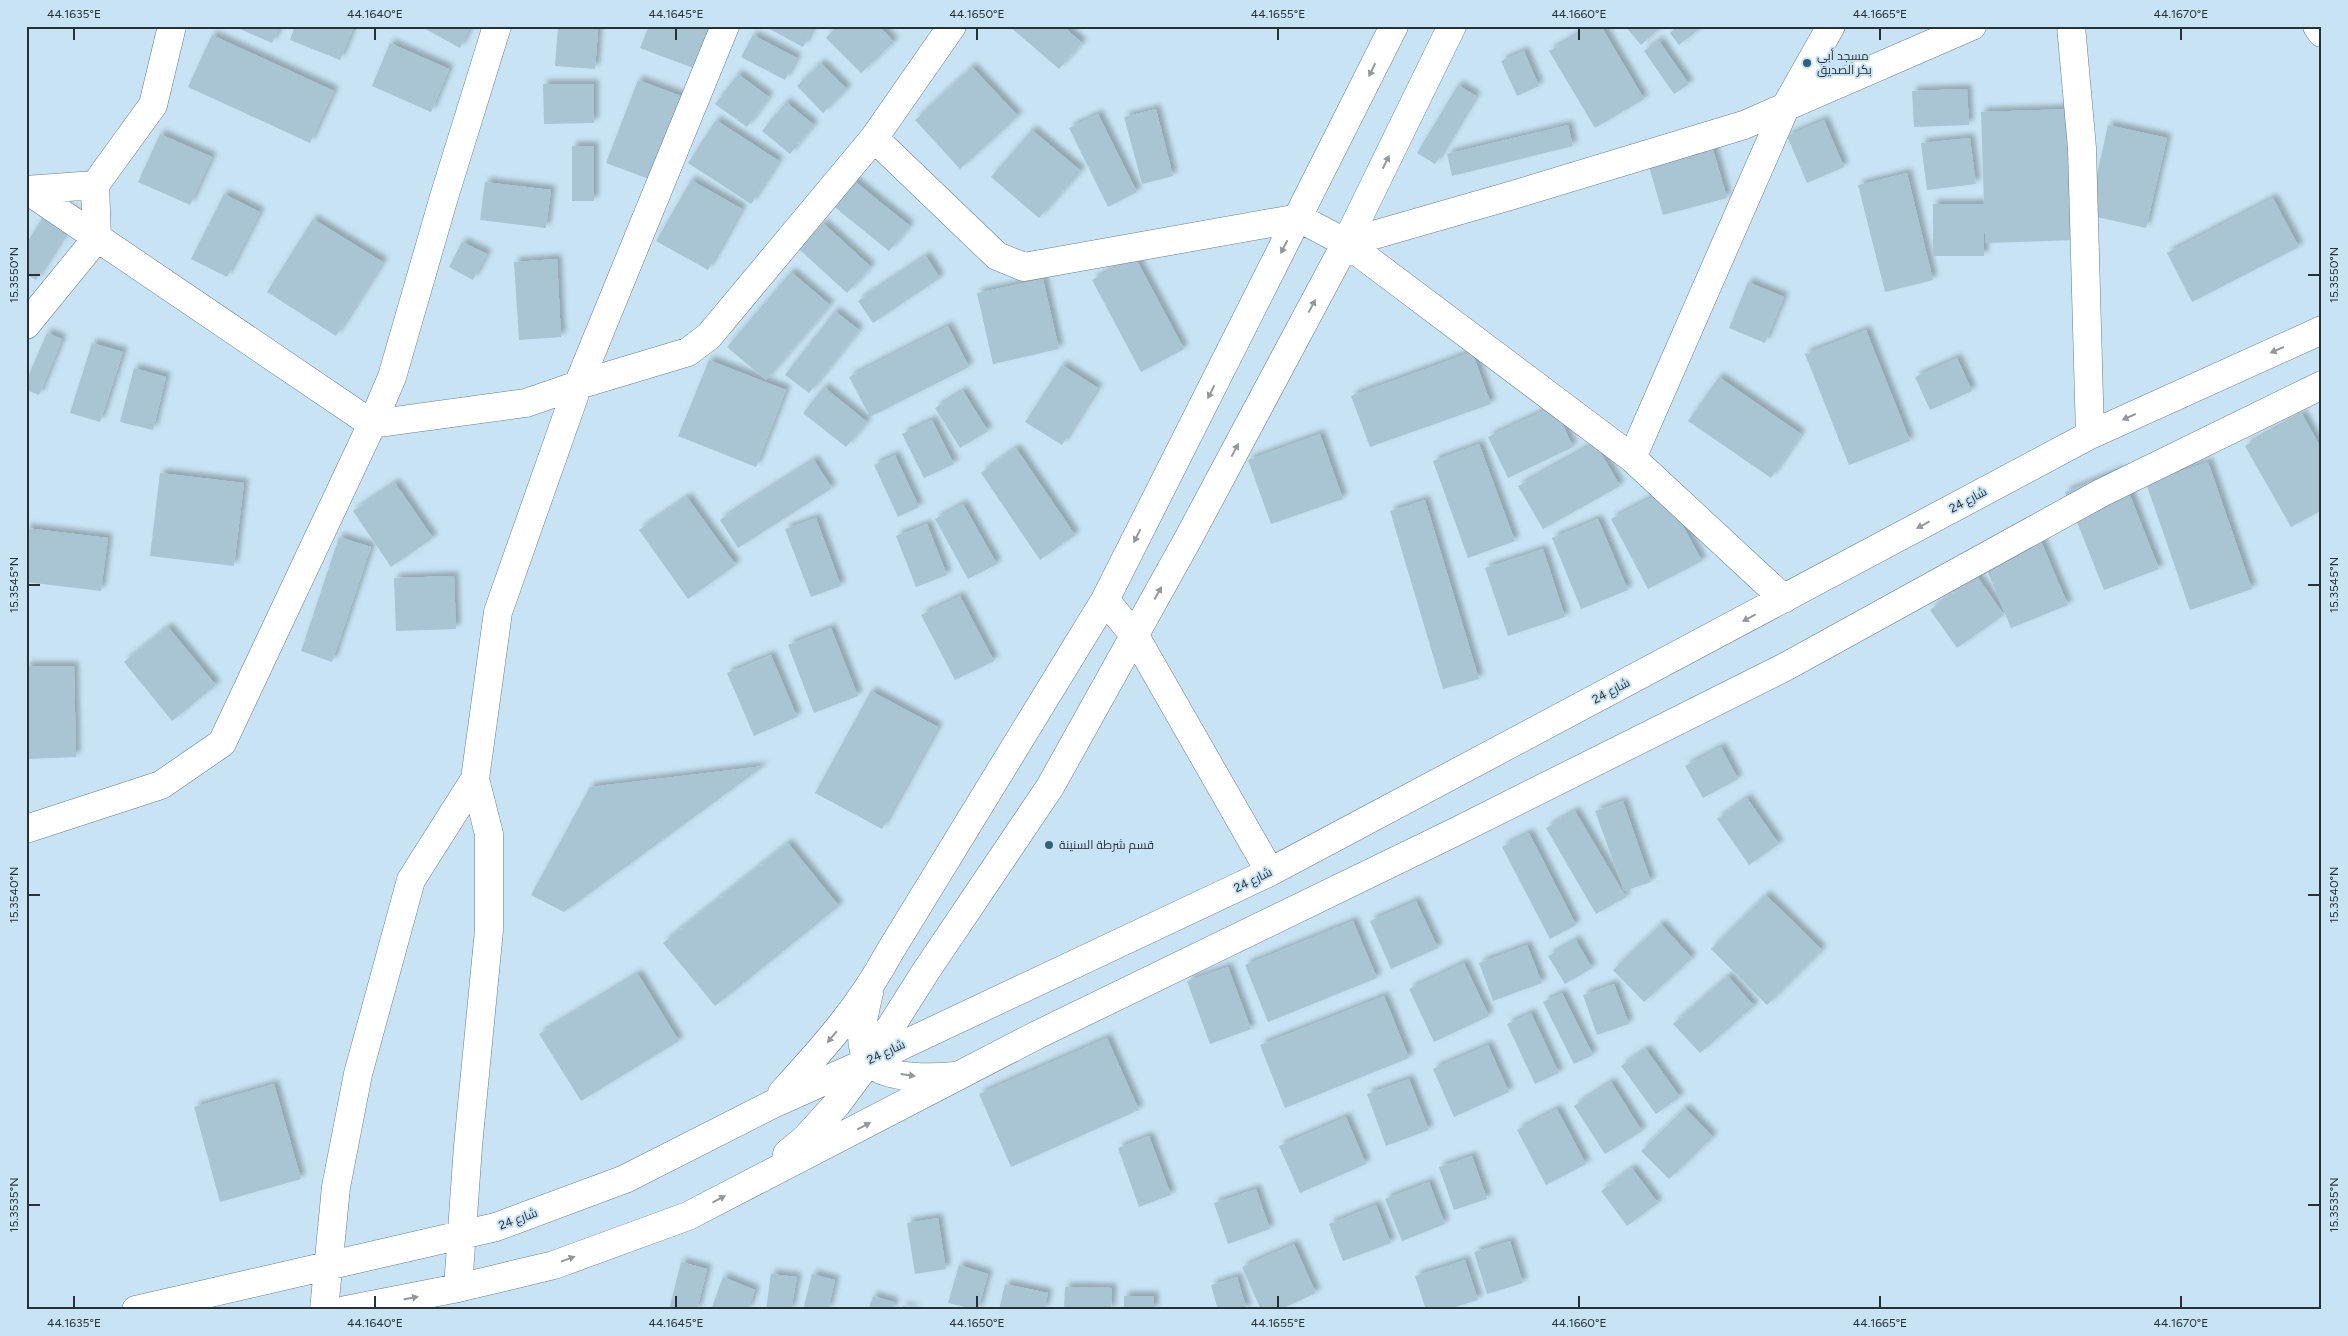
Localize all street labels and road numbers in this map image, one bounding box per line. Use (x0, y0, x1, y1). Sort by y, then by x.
street label: شارع 24 (1947, 484, 1990, 517)
street label: شارع 24 (1590, 675, 1633, 708)
street label: شارع 24 (1232, 865, 1275, 896)
street label: شارع 24 (865, 1037, 908, 1068)
street label: شارع 24 (497, 1205, 540, 1233)

